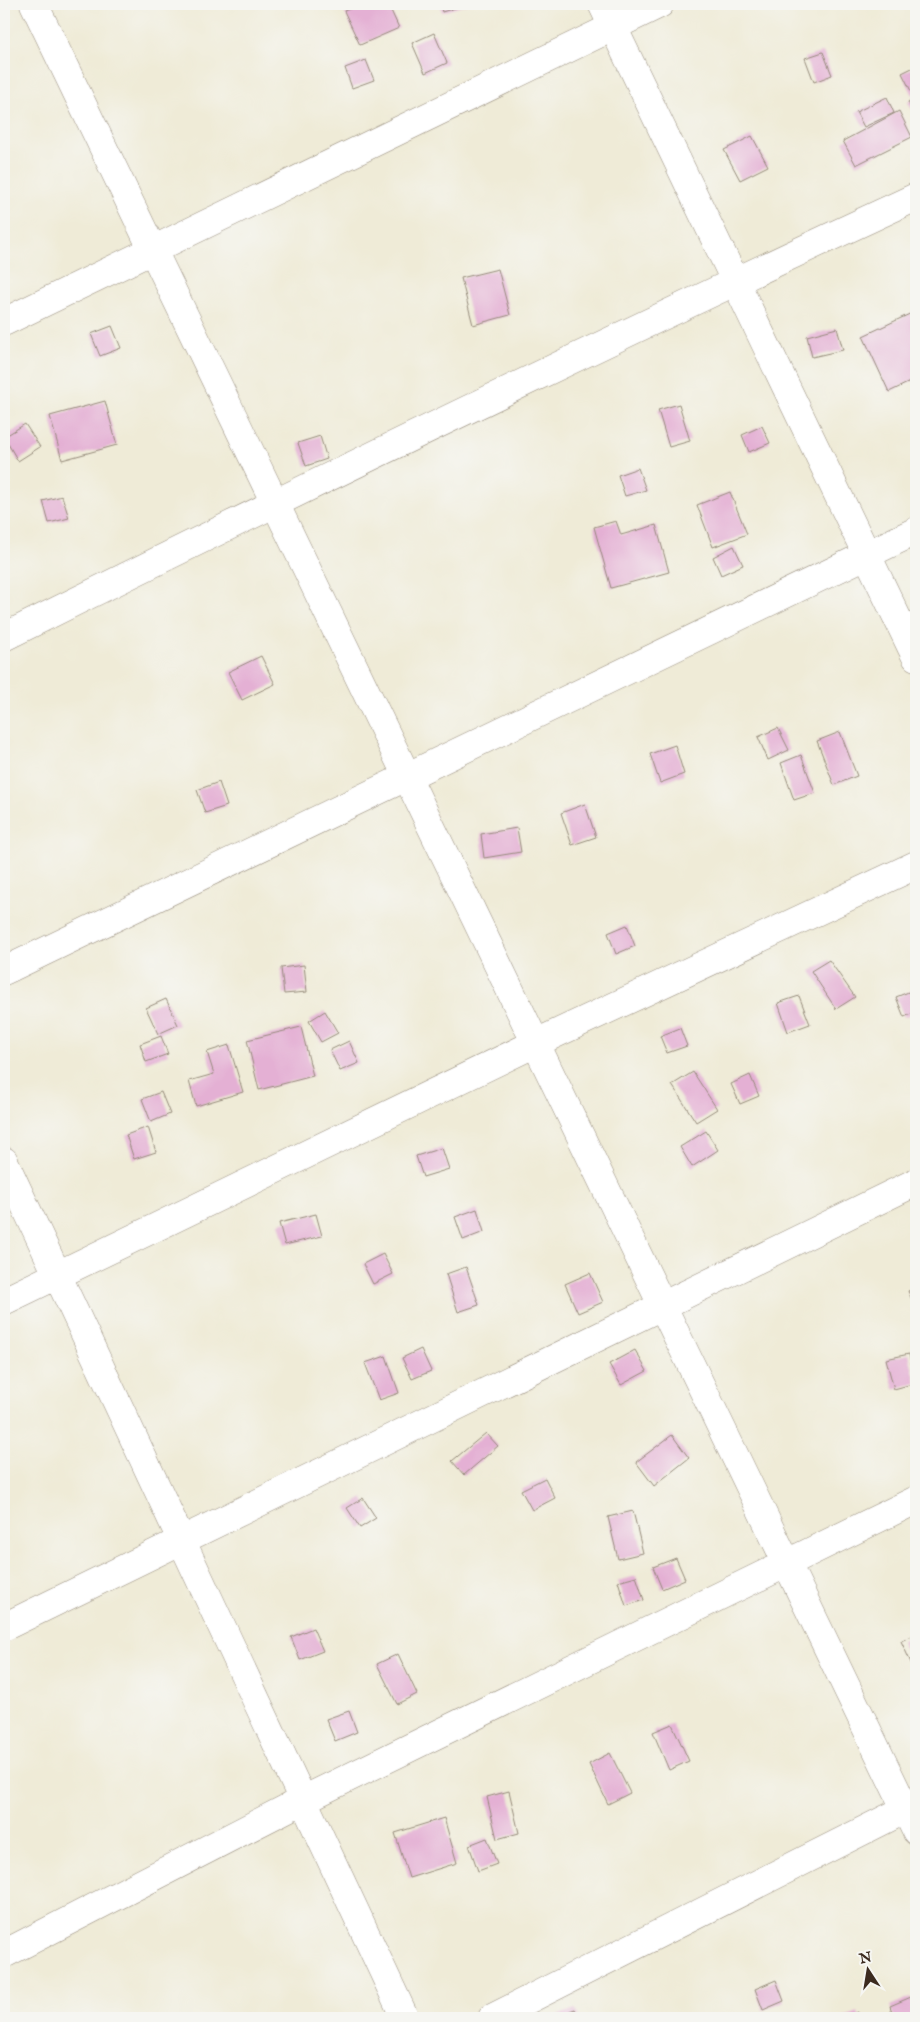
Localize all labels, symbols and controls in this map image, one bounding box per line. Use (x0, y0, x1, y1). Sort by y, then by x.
north arrow (842, 1944, 892, 1994)
text: N (857, 1948, 873, 1969)

